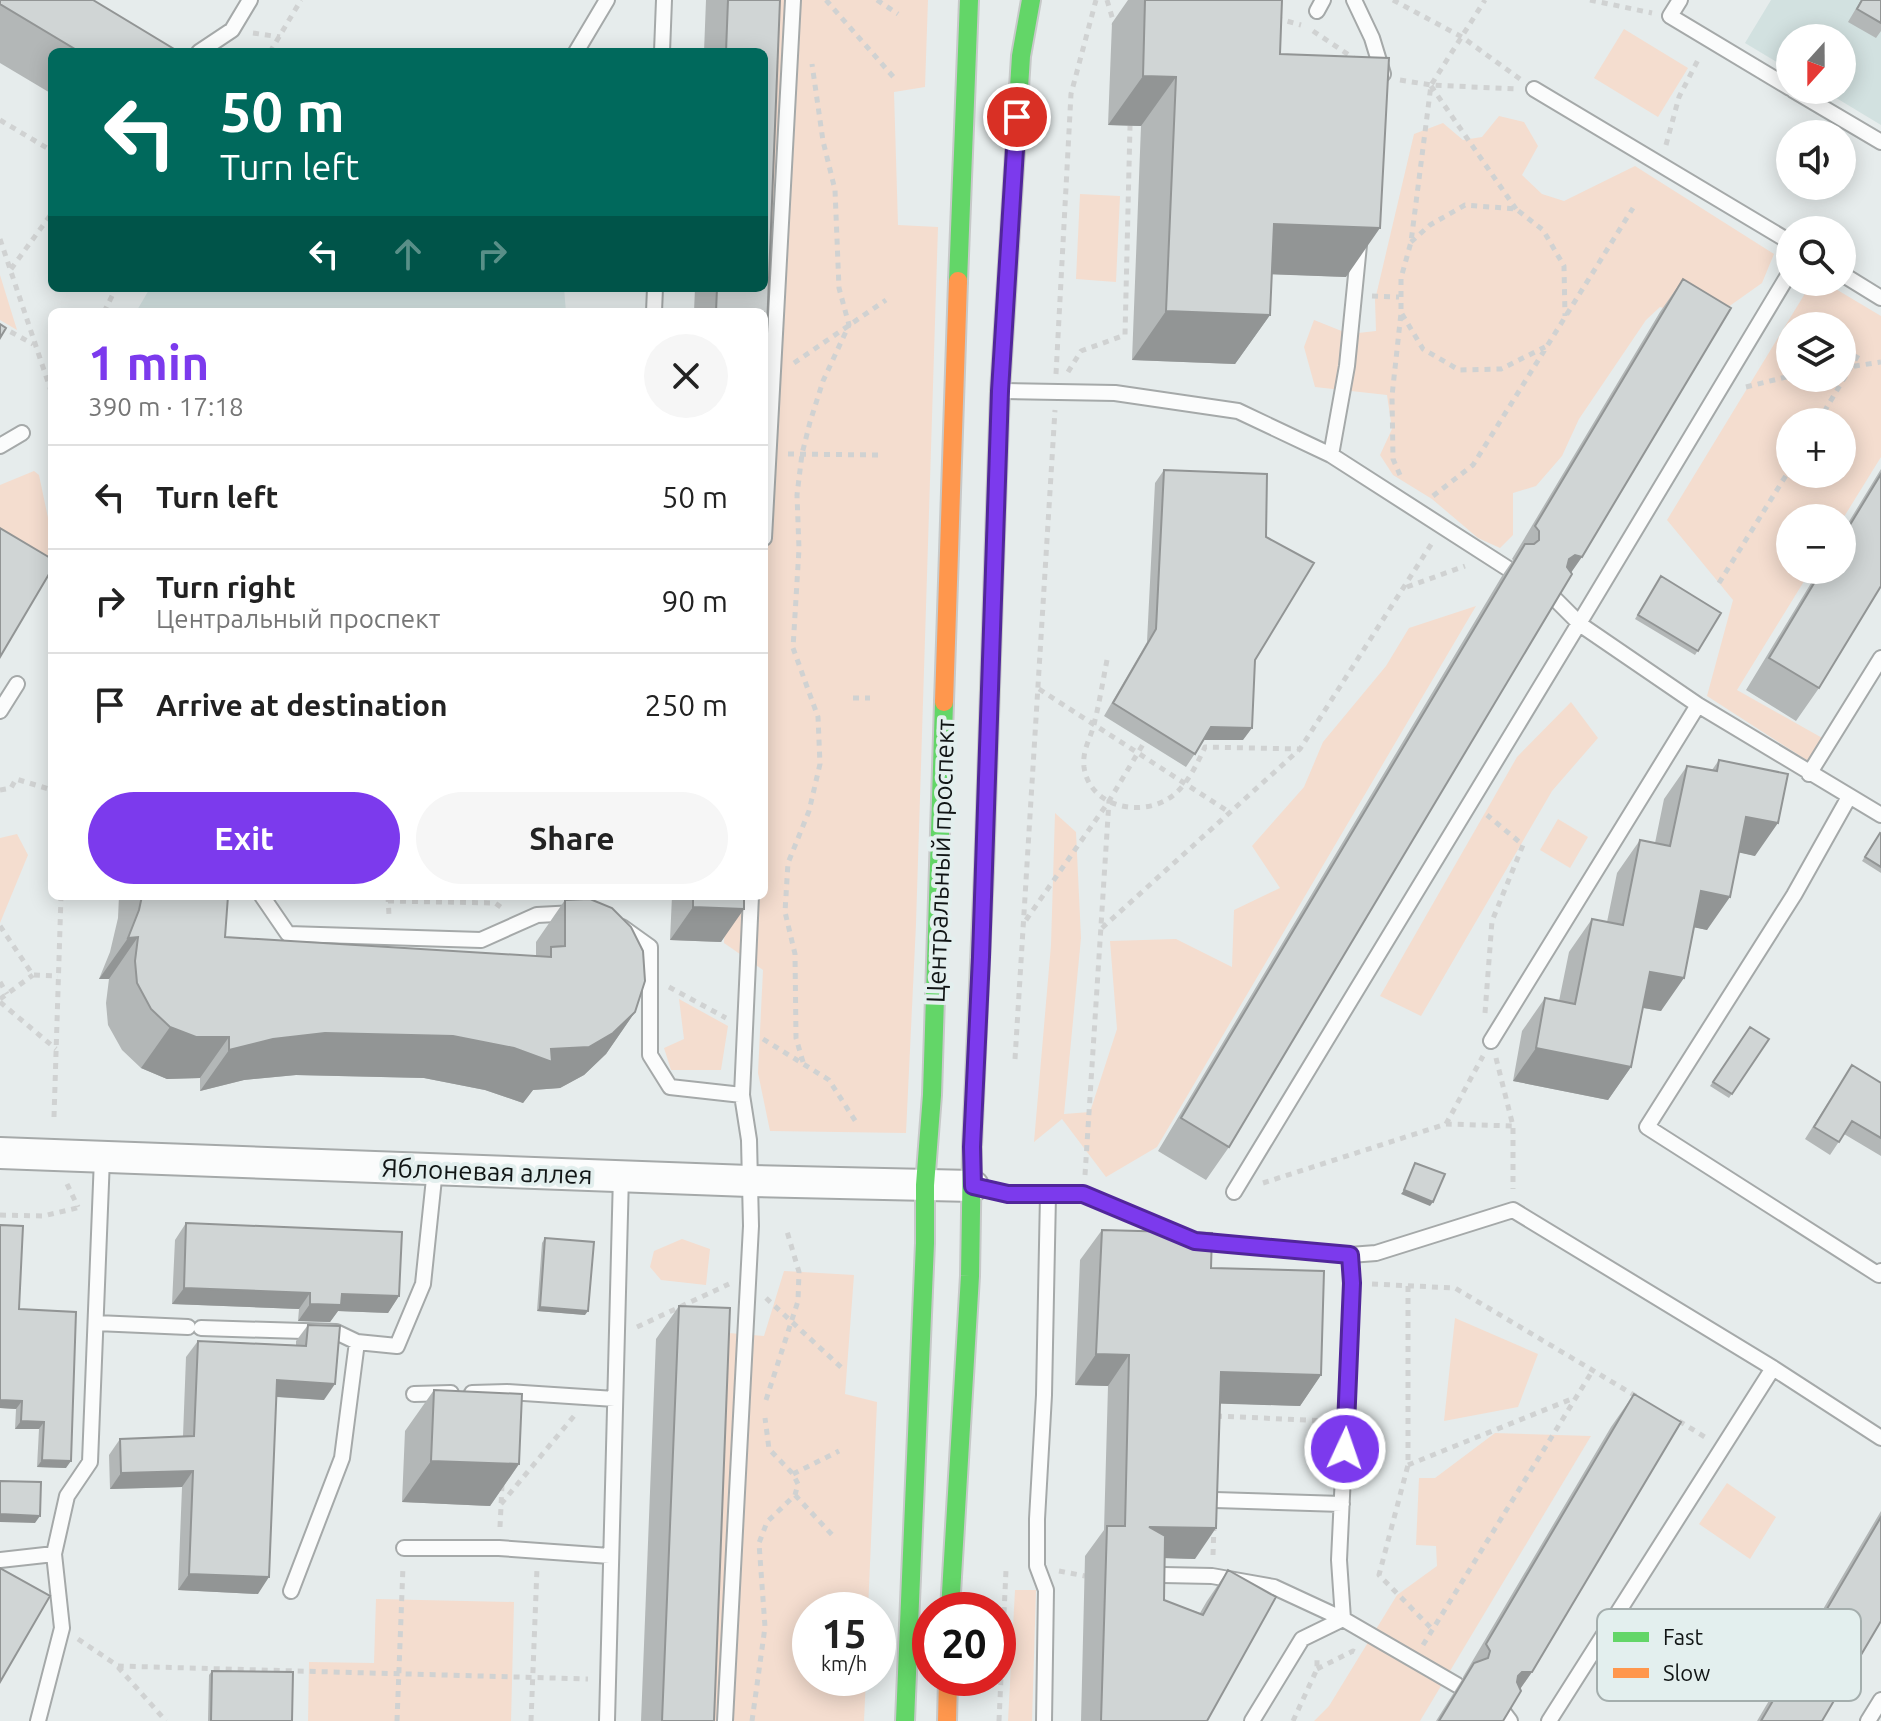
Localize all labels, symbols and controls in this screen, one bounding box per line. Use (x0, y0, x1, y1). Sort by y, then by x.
north arrow (1776, 24, 1856, 104)
map controls (1776, 24, 1856, 584)
icon: left (88, 80, 192, 184)
text: 50 m (220, 80, 345, 143)
pin (983, 83, 1051, 151)
icon: arrive (995, 95, 1039, 139)
button: sound (1776, 120, 1856, 200)
text: Turn left (220, 146, 359, 187)
button: search (1776, 216, 1856, 296)
icon: left (302, 232, 346, 276)
icon: ahead (386, 232, 430, 276)
icon: right (470, 232, 514, 276)
button: layers (1776, 312, 1856, 392)
button: close (644, 334, 728, 418)
text: 1 min (88, 335, 209, 389)
text: 390 m · 17:18 (88, 392, 244, 421)
button: + (1776, 408, 1856, 488)
icon: left (88, 475, 132, 519)
text: Turn left (156, 480, 278, 514)
text: 50 m (661, 480, 728, 514)
button: − (1776, 504, 1856, 584)
text: Turn right (156, 570, 296, 604)
icon: right (88, 579, 132, 623)
text: 90 m (661, 584, 728, 618)
text: Центральный проспект (156, 604, 440, 633)
icon: arrive (88, 683, 132, 727)
text: Arrive at destination (156, 688, 448, 722)
text: 250 m (644, 688, 728, 722)
street label: Центральный проспект (921, 718, 959, 1004)
button: Exit (88, 792, 400, 884)
button: Share (416, 792, 728, 884)
street label: Яблоневая аллея (381, 1153, 593, 1189)
position arrow (1303, 1407, 1387, 1491)
speed limit sign: 20 (912, 1592, 1016, 1696)
legend (1597, 1609, 1861, 1701)
text: 15 (821, 1611, 867, 1656)
text: Fast (1663, 1624, 1704, 1649)
text: km/h (821, 1652, 867, 1675)
text: Slow (1663, 1660, 1710, 1685)

